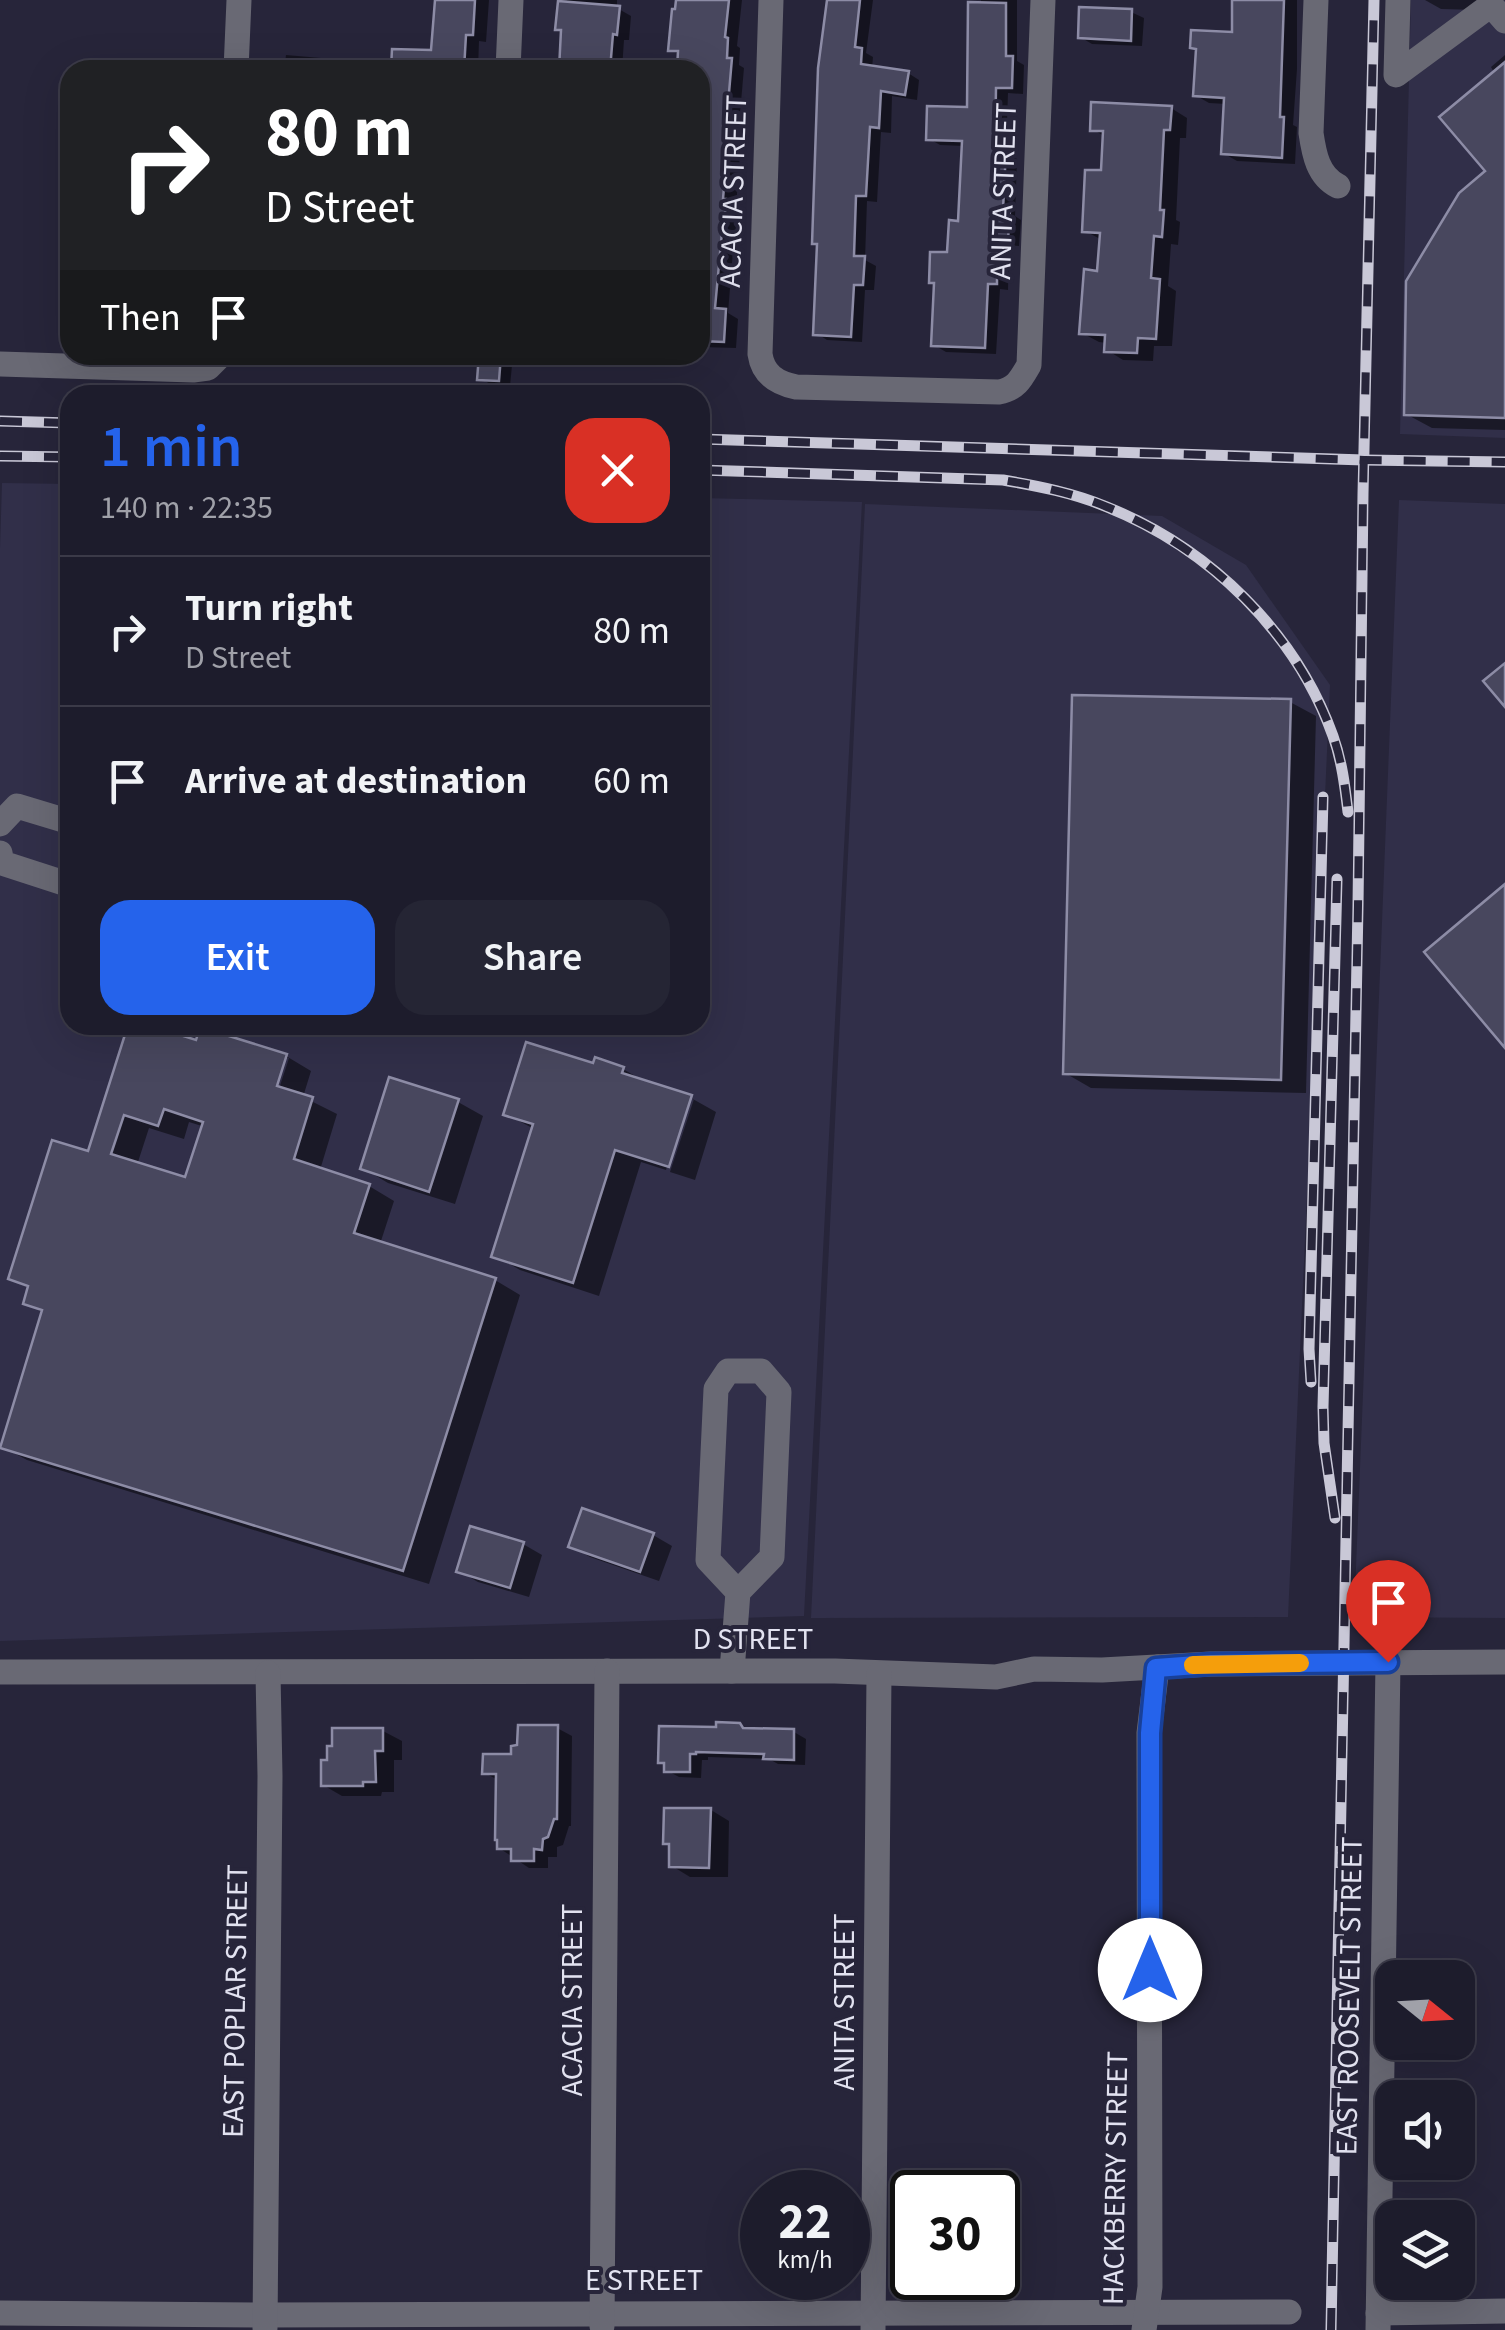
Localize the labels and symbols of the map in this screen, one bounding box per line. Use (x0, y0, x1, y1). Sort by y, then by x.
street label: ACACIA STREET (709, 94, 758, 288)
street label: ANITA STREET (979, 102, 1028, 280)
pin (1346, 1560, 1431, 1663)
street label: D STREET (693, 1618, 813, 1661)
street label: EAST ROOSEVELT STREET (1325, 1836, 1374, 2156)
street label: EAST POPLAR STREET (212, 1864, 259, 2138)
street label: ACACIA STREET (551, 1904, 594, 2096)
street label: ANITA STREET (823, 1913, 866, 2091)
position arrow (1098, 1918, 1202, 2022)
north arrow (1375, 1960, 1475, 2060)
street label: HACKBERRY STREET (1092, 2051, 1139, 2305)
speed limit sign: 30 (890, 2170, 1020, 2300)
street label: E STREET (585, 2259, 703, 2302)

